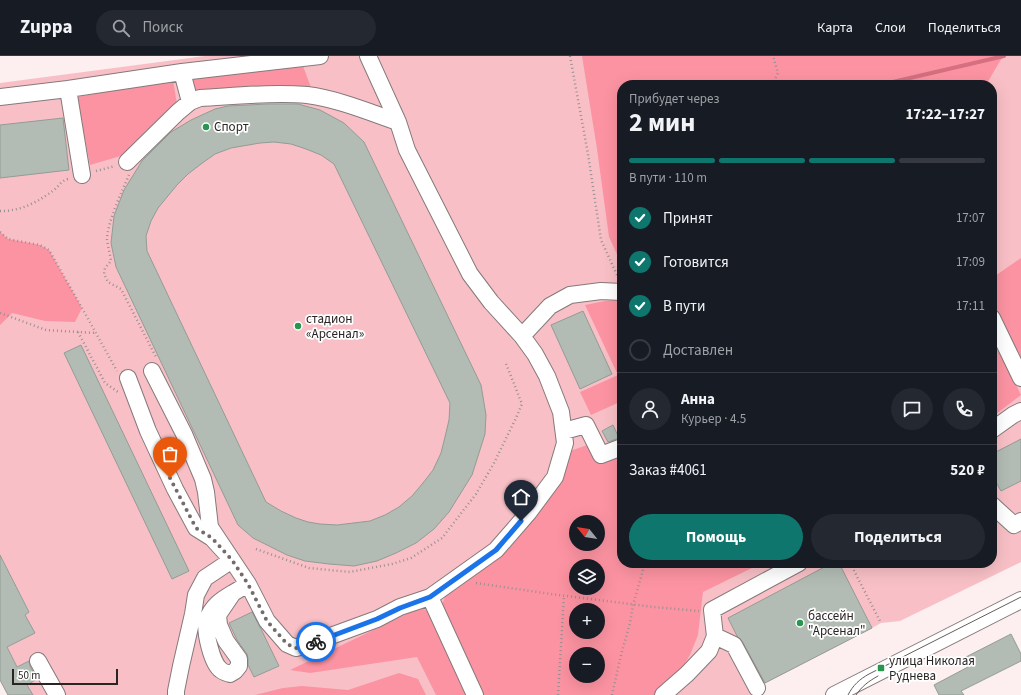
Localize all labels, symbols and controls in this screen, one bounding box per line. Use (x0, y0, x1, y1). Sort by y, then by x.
search box (96, 10, 376, 46)
text: Zuppa (20, 14, 72, 41)
icon: search (110, 17, 132, 39)
text: Поиск (142, 17, 183, 38)
text: Карта (817, 18, 853, 38)
text: Слои (875, 18, 906, 38)
text: Поделиться (928, 18, 1001, 38)
text: Прибудет через (629, 90, 719, 108)
text: 2 мин (629, 104, 695, 141)
text: 17:22–17:27 (905, 104, 985, 125)
place label: Спорт (214, 118, 249, 136)
marker: Спорт (201, 122, 211, 132)
text: В пути · 110 m (629, 169, 707, 187)
icon: check (629, 207, 651, 229)
text: Принят (663, 208, 713, 229)
text: 17:07 (956, 209, 985, 227)
icon: check (629, 251, 651, 273)
text: Готовится (663, 252, 729, 273)
text: 17:09 (956, 253, 985, 271)
icon: check (629, 295, 651, 317)
text: В пути (663, 296, 706, 317)
text: 17:11 (956, 297, 985, 315)
place label: стадион «Арсенал» (306, 310, 364, 343)
marker: стадион «Арсенал» (293, 321, 303, 331)
text: Доставлен (663, 340, 733, 361)
button: person (629, 388, 671, 430)
button: chat (891, 388, 933, 430)
button: phone (943, 388, 985, 430)
text: Анна (681, 389, 715, 410)
text: Курьер · 4.5 (681, 410, 746, 428)
pin (153, 437, 187, 478)
icon: bag (159, 443, 181, 465)
text: Заказ #4061 (629, 460, 707, 481)
text: 520 ₽ (950, 460, 985, 481)
pin (504, 480, 538, 521)
icon: home (510, 486, 532, 508)
button: Помощь (629, 514, 803, 560)
button: Поделиться (811, 514, 985, 560)
north arrow (569, 515, 605, 551)
map controls (569, 515, 605, 683)
button: layers (569, 559, 605, 595)
button: + (569, 603, 605, 639)
place label: бассейн "Арсенал" (808, 607, 866, 640)
marker: бассейн "Арсенал" (795, 618, 805, 628)
courier (296, 622, 336, 662)
icon: bike (305, 631, 327, 653)
button: − (569, 647, 605, 683)
place label: улица Николая Руднева (889, 652, 975, 685)
marker: улица Николая Руднева (876, 663, 886, 673)
scale bar (12, 667, 118, 686)
text: 50 m (18, 668, 40, 683)

